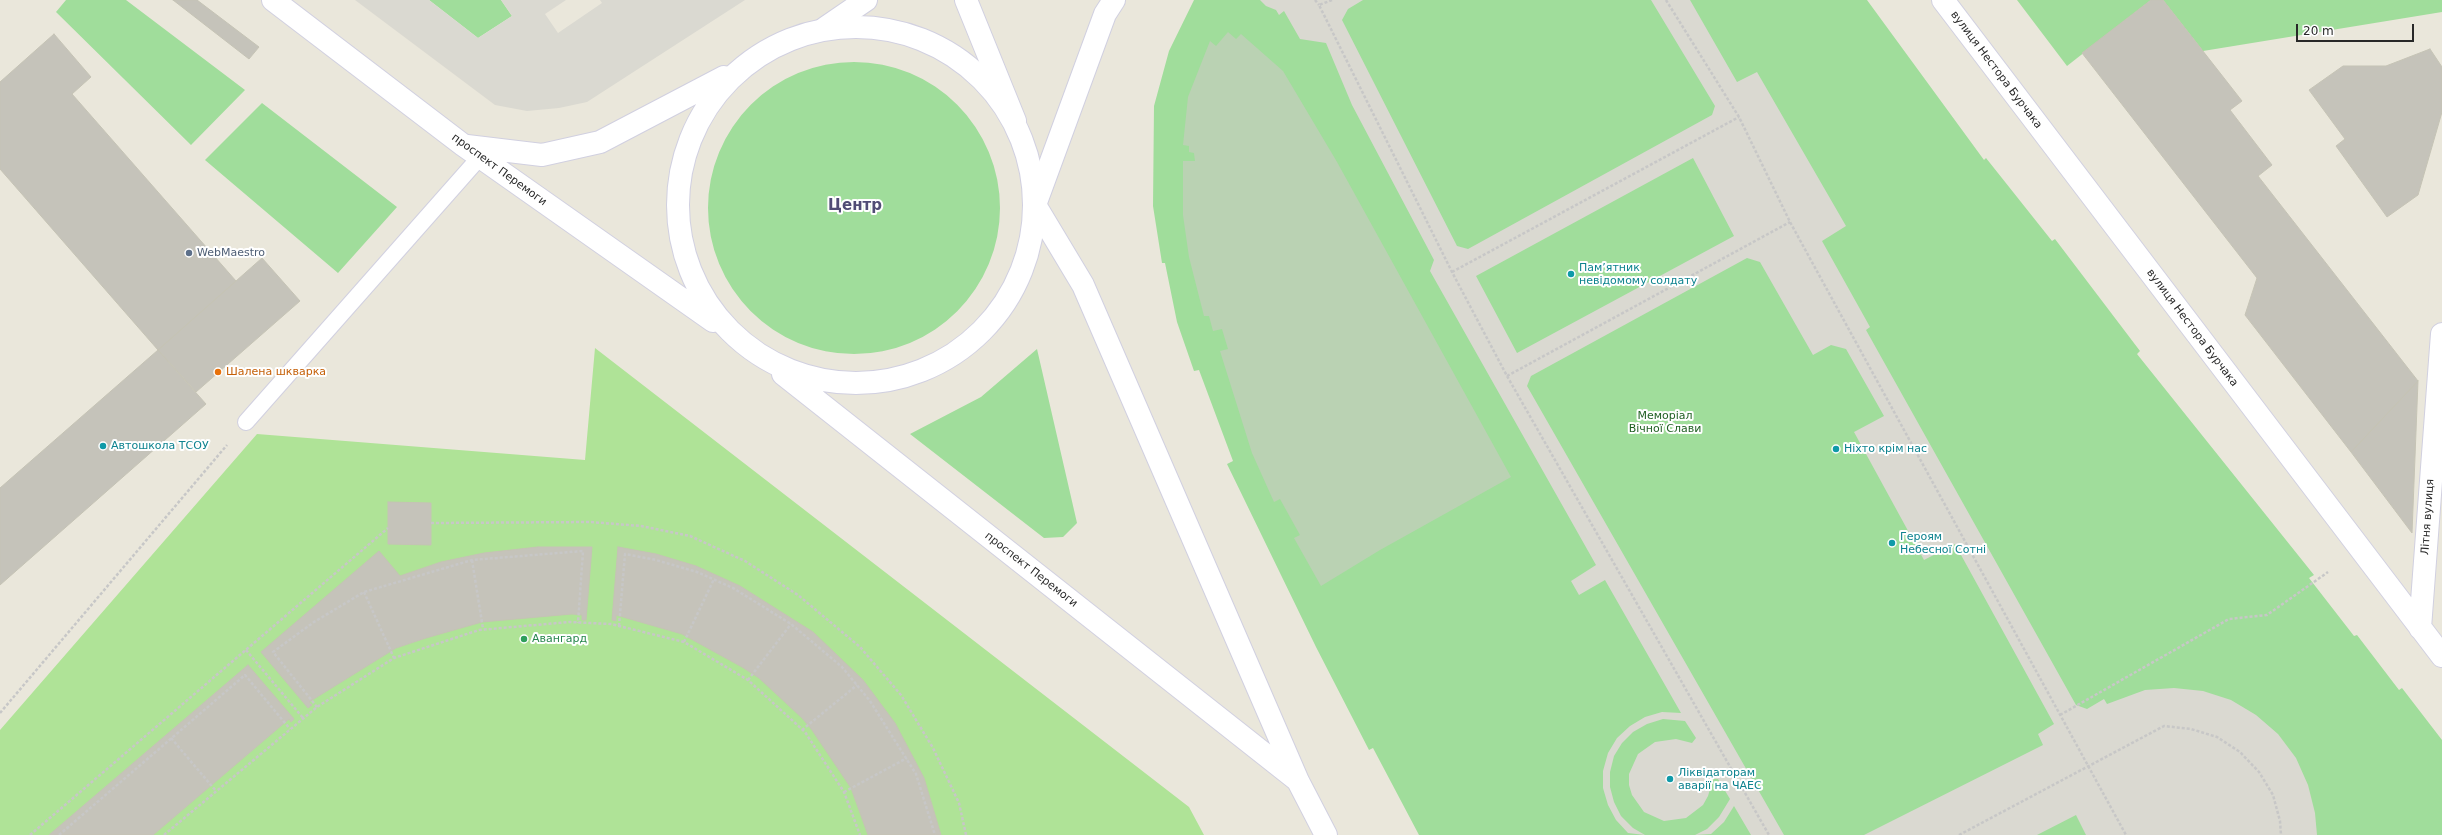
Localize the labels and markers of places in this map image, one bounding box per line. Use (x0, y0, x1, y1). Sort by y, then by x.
place label: WebMaestro (197, 246, 265, 260)
marker: WebMaestro (184, 248, 194, 258)
place label: Пам’ятник невідомому солдату (1579, 261, 1697, 287)
marker: Пам’ятник невідомому солдату (1566, 269, 1576, 279)
place label: Шалена шкварка (226, 365, 326, 379)
marker: Шалена шкварка (213, 367, 223, 377)
place label: Автошкола ТСОУ (111, 439, 209, 453)
marker: Автошкола ТСОУ (98, 441, 108, 451)
place label: Ніхто крім нас (1844, 442, 1927, 456)
marker: Ніхто крім нас (1831, 444, 1841, 454)
place label: Героям Небесної Сотні (1900, 530, 1986, 556)
marker: Героям Небесної Сотні (1887, 538, 1897, 548)
place label: Авангард (532, 632, 587, 646)
marker: Авангард (519, 634, 529, 644)
place label: Ліквідаторам аварії на ЧАЕС (1678, 766, 1762, 792)
marker: Ліквідаторам аварії на ЧАЕС (1665, 774, 1675, 784)

